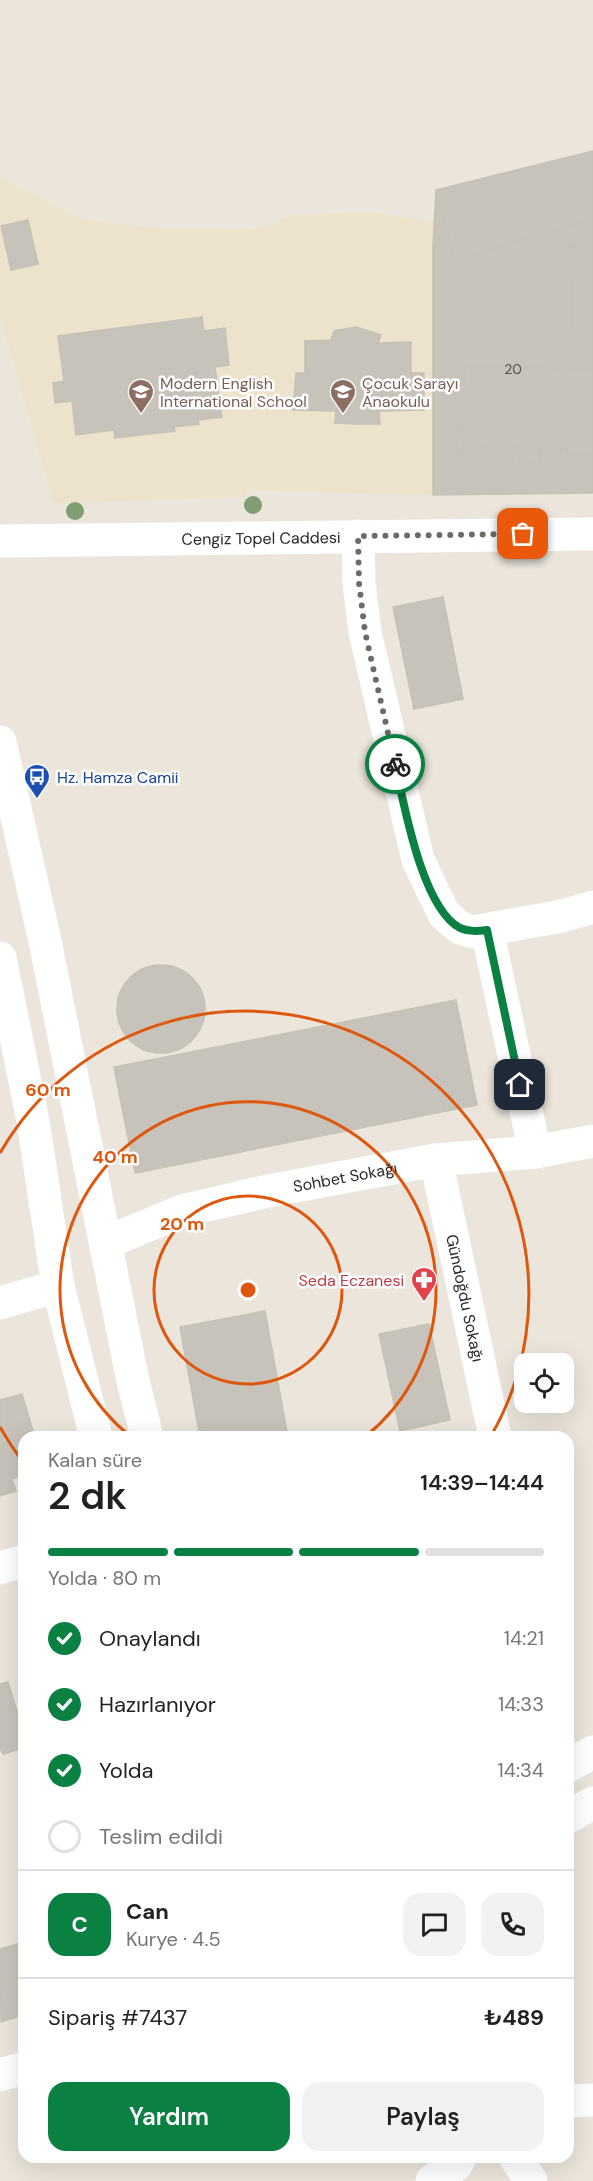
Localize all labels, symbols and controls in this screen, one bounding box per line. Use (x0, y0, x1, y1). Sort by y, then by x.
house number: 20 (504, 360, 522, 378)
place label: Modern English International School (160, 373, 307, 412)
place label: Çocuk Sarayı Anaokulu (362, 373, 458, 412)
school or university icon: Modern English International School (126, 377, 156, 415)
school or university icon: Çocuk Sarayı Anaokulu (328, 377, 358, 415)
pin (497, 508, 548, 559)
icon: bag (506, 517, 539, 550)
street label: Cengiz Topel Caddesi (181, 527, 341, 550)
courier (365, 734, 425, 794)
icon: bike (379, 748, 412, 781)
bus stop icon: Hz. Hamza Camii (22, 762, 52, 800)
place label: Hz. Hamza Camii (57, 767, 178, 788)
pin (494, 1059, 545, 1110)
icon: home (503, 1068, 536, 1101)
text: 60 m (25, 1078, 71, 1102)
text: 40 m (92, 1145, 138, 1169)
street label: Sohbet Sokağı (291, 1157, 399, 1197)
text: 20 m (160, 1212, 204, 1236)
street label: Gündoğdu Sokağı (441, 1232, 489, 1364)
pharmacy icon: Seda Eczanesi (409, 1265, 439, 1303)
place label: Seda Eczanesi (299, 1270, 404, 1291)
centre of rings (238, 1280, 258, 1300)
map controls (514, 1353, 574, 1413)
button: locate (514, 1353, 574, 1413)
text: Kalan süre (48, 1447, 142, 1473)
text: 14:39–14:44 (420, 1468, 544, 1497)
text: 2 dk (48, 1470, 127, 1521)
text: Yolda · 80 m (48, 1565, 161, 1591)
icon: check (48, 1622, 81, 1655)
text: Onaylandı (99, 1624, 201, 1653)
text: 14:21 (504, 1625, 544, 1651)
icon: check (48, 1688, 81, 1721)
text: Hazırlanıyor (99, 1690, 216, 1719)
text: 14:33 (498, 1691, 544, 1717)
icon: check (48, 1754, 81, 1787)
text: Yolda (99, 1756, 154, 1785)
text: 14:34 (498, 1757, 544, 1783)
text: Teslim edildi (99, 1822, 223, 1851)
button: chat (403, 1893, 466, 1956)
button: phone (481, 1893, 544, 1956)
text: Can (126, 1897, 169, 1926)
text: C (71, 1910, 88, 1939)
text: Kurye · 4.5 (126, 1926, 221, 1952)
text: Sipariş #7437 (48, 2003, 187, 2032)
text: ₺489 (484, 2003, 544, 2032)
button: Yardım (48, 2082, 290, 2151)
button: Paylaş (302, 2082, 544, 2151)

